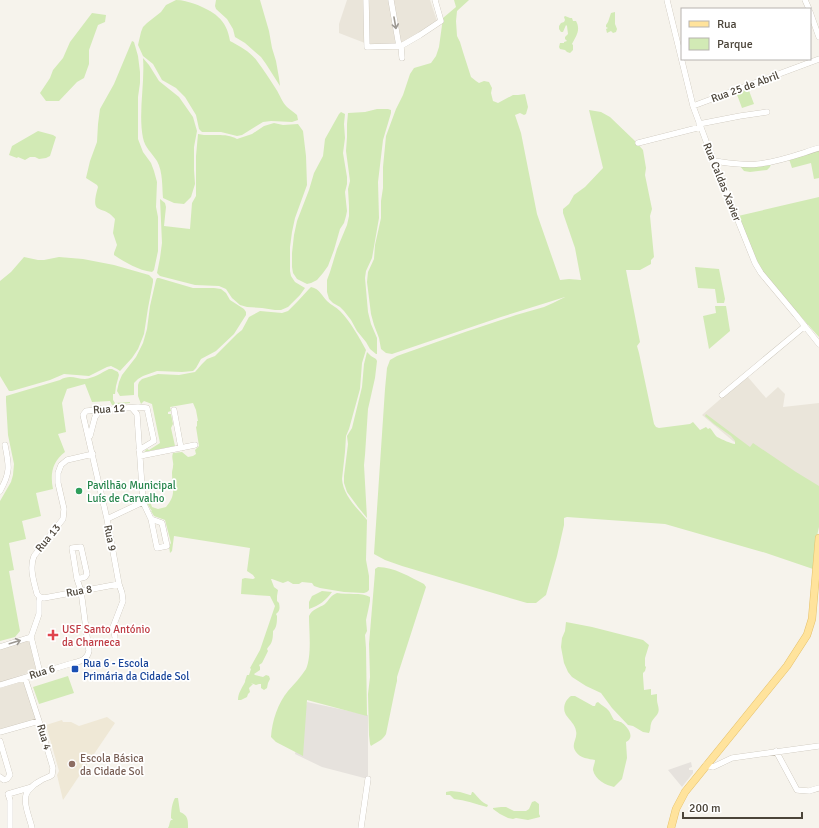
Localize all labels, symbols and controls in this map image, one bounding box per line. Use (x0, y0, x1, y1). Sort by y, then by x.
legend (681, 8, 811, 60)
one-way arrow (392, 16, 400, 29)
text: Rua (717, 17, 737, 32)
text: Parque (717, 37, 753, 52)
street label: Rua 25 de Abril (709, 69, 781, 105)
street label: Rua Caldas Xavier (700, 141, 744, 223)
street label: Rua 12 (92, 401, 126, 417)
place label: Pavilhão Municipal Luís de Carvalho (87, 479, 176, 505)
marker: Pavilhão Municipal Luís de Carvalho (74, 486, 84, 496)
street label: Rua 13 (33, 521, 63, 555)
street label: Rua 9 (101, 524, 119, 552)
street label: Rua 8 (65, 582, 93, 600)
place label: USF Santo António da Charneca (62, 623, 150, 649)
marker: USF Santo António da Charneca (47, 629, 59, 641)
one-way arrow (9, 638, 22, 645)
place label: Rua 6 - Escola Primária da Cidade Sol (83, 657, 189, 683)
street label: Rua 6 (28, 662, 57, 682)
marker: Rua 6 - Escola Primária da Cidade Sol (70, 664, 80, 674)
street label: Rua 4 (34, 723, 54, 751)
place label: Escola Básica da Cidade Sol (80, 752, 144, 778)
marker: Escola Básica da Cidade Sol (67, 759, 77, 769)
scale bar (683, 794, 802, 820)
text: 200 m (689, 801, 721, 816)

